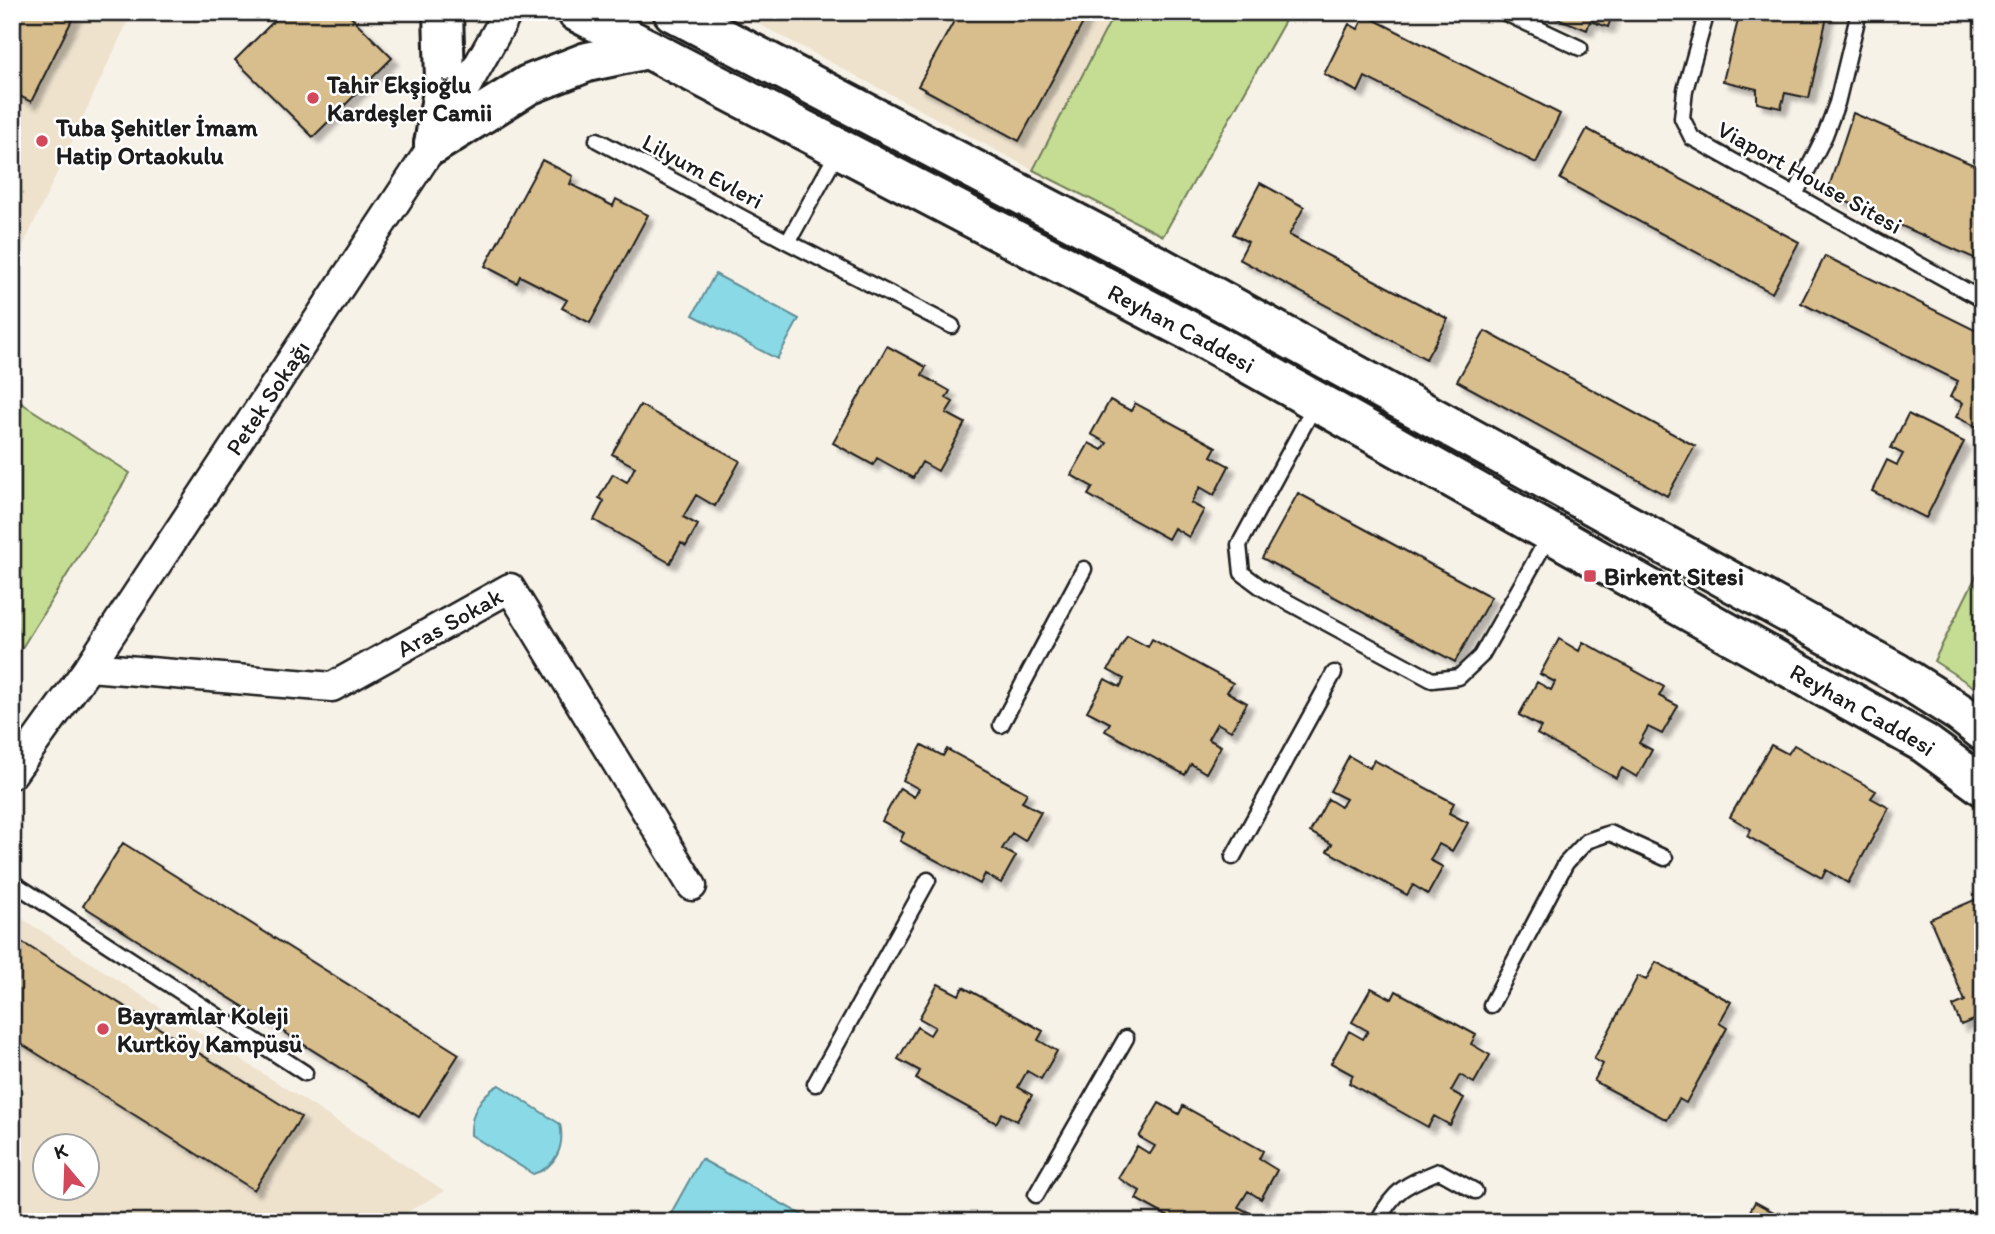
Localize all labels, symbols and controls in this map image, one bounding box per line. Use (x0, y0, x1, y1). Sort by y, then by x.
place label: Tahir Ekşioğlu Kardeşler Camii (326, 70, 492, 128)
marker: Tahir Ekşioğlu Kardeşler Camii (305, 90, 321, 106)
place label: Tuba Şehitler İmam Hatip Ortaokulu (55, 113, 258, 171)
street label: Viaport House Sitesi (1712, 114, 1908, 240)
street label: Lilyum Evleri (637, 127, 769, 215)
marker: Tuba Şehitler İmam Hatip Ortaokulu (34, 133, 50, 149)
street label: Reyhan Caddesi (1103, 277, 1260, 379)
street label: Petek Sokağı (219, 334, 315, 460)
place label: Birkent Sitesi (1604, 562, 1744, 591)
marker: Birkent Sitesi (1582, 568, 1598, 584)
street label: Aras Sokak (391, 581, 508, 663)
street label: Reyhan Caddesi (1785, 656, 1942, 762)
place label: Bayramlar Koleji Kurtköy Kampüsü (117, 1001, 303, 1059)
marker: Bayramlar Koleji Kurtköy Kampüsü (95, 1021, 111, 1037)
north arrow (32, 1132, 102, 1202)
text: K (51, 1138, 71, 1164)

